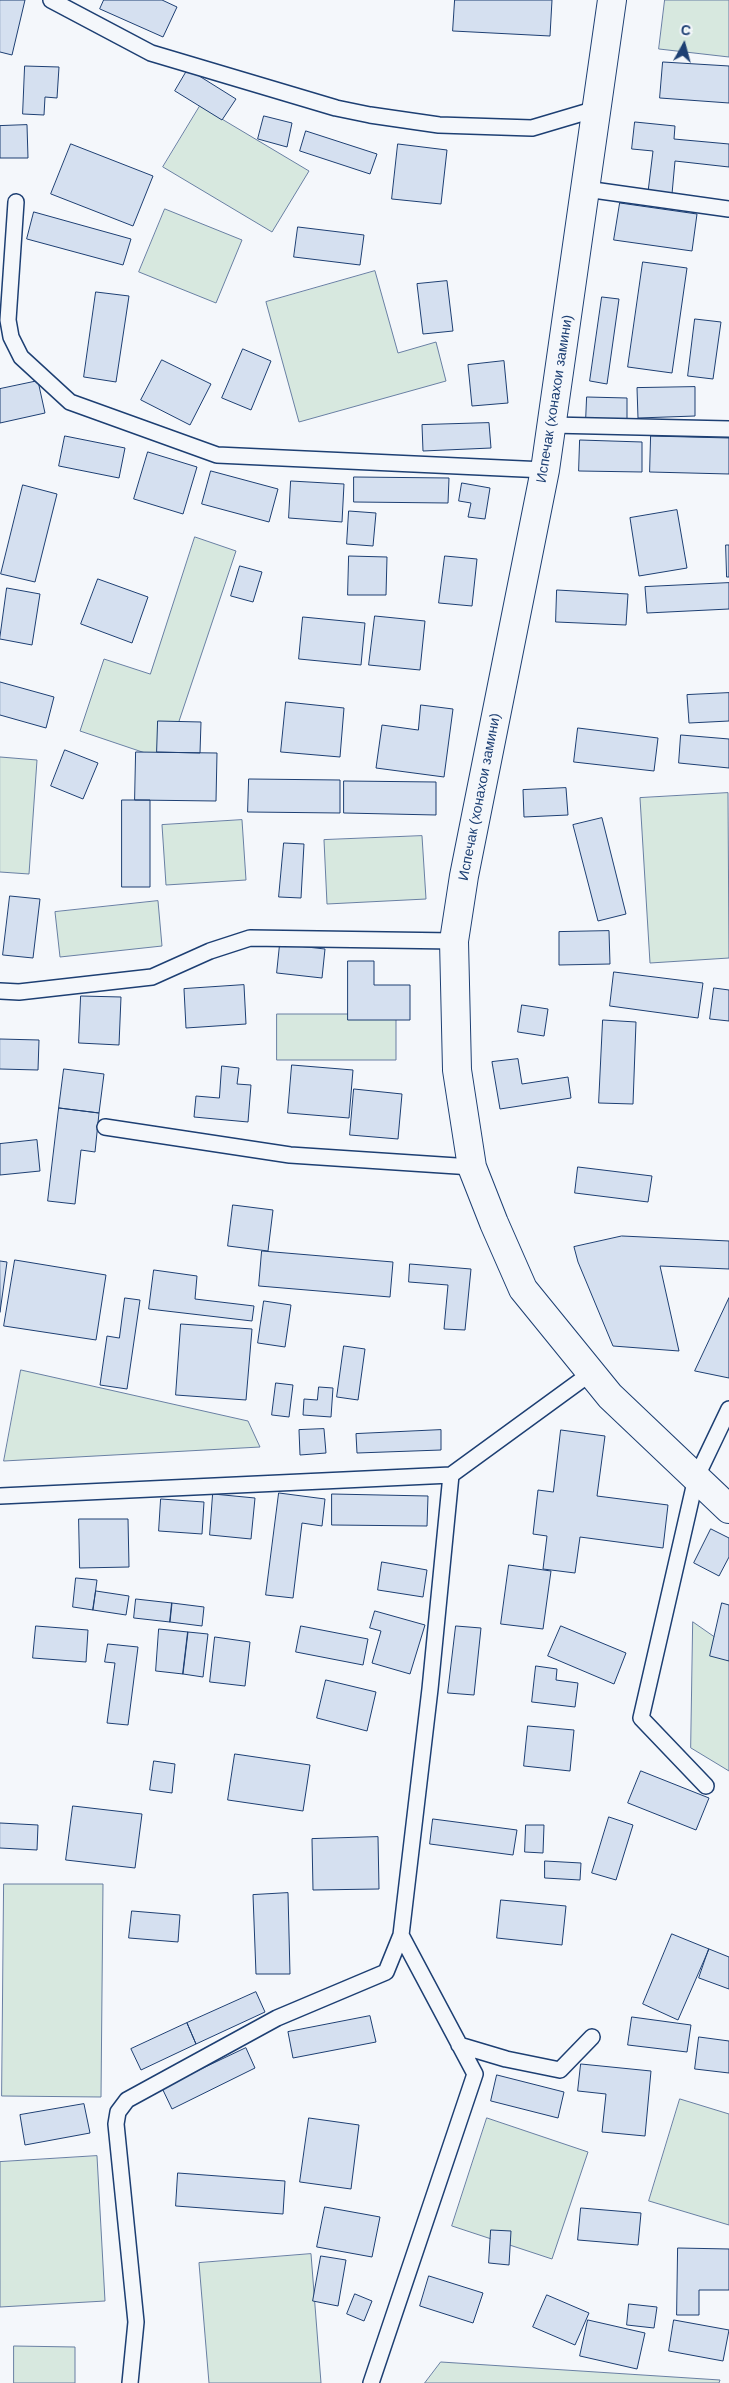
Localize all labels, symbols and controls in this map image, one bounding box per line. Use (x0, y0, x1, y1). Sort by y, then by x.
north arrow (659, 20, 709, 70)
text: С (680, 22, 692, 39)
street label: Испечак (хонахои замини) (533, 314, 577, 484)
street label: Испечак (хонахои замини) (456, 712, 504, 882)

